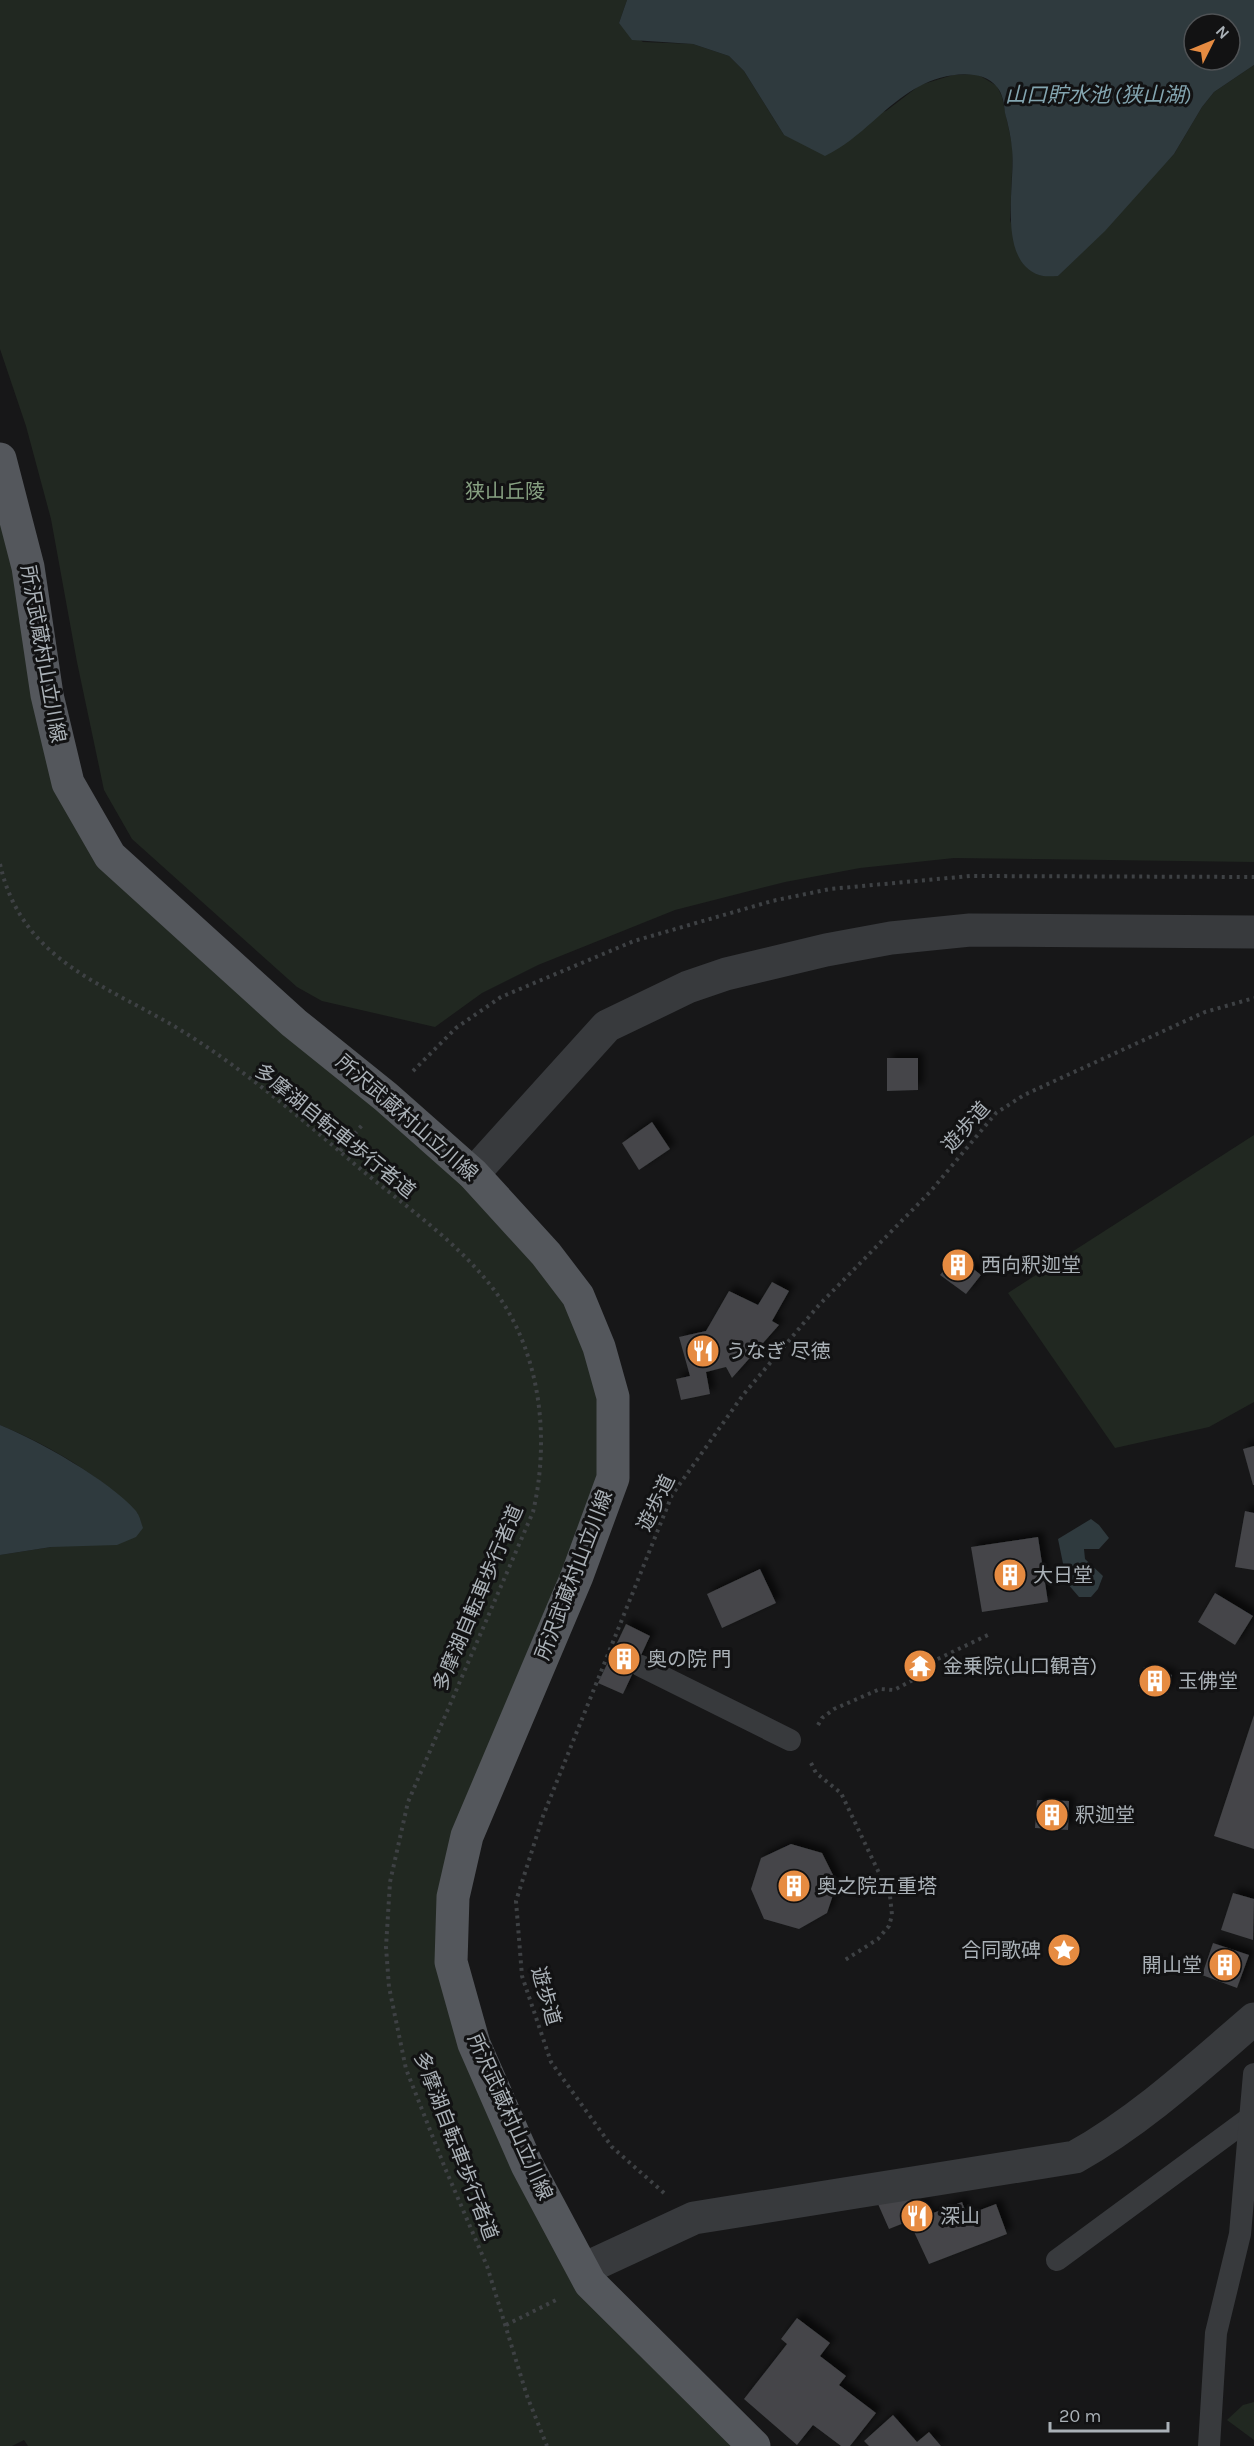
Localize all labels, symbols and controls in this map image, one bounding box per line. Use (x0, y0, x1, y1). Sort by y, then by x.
north arrow (1182, 12, 1242, 72)
text: N (1212, 21, 1233, 43)
water label: 山口貯水池 (狭山湖) (1005, 83, 1191, 107)
park label: 狭山丘陵 (465, 480, 545, 503)
street label: 所沢武蔵村山立川線 (16, 563, 70, 745)
street label: 所沢武蔵村山立川線 (332, 1050, 482, 1186)
street label: 多摩湖自転車歩行者道 (250, 1059, 420, 1203)
street label: 遊歩道 (937, 1097, 995, 1157)
building icon: 西向釈迦堂 (940, 1247, 976, 1283)
place label: 西向釈迦堂 (981, 1254, 1081, 1277)
restaurant icon: うなぎ 尽徳 (685, 1333, 721, 1369)
place label: うなぎ 尽徳 (726, 1340, 831, 1363)
street label: 遊歩道 (633, 1471, 679, 1535)
street label: 所沢武蔵村山立川線 (531, 1487, 617, 1663)
street label: 多摩湖自転車歩行者道 (428, 1501, 528, 1695)
building icon: 大日堂 (992, 1557, 1028, 1593)
place label: 大日堂 (1033, 1564, 1093, 1587)
building icon: 奥の院 門 (606, 1641, 642, 1677)
place label: 奥の院 門 (647, 1648, 732, 1671)
temple icon: 金乗院(山口観音) (902, 1648, 938, 1684)
place label: 金乗院(山口観音) (943, 1655, 1097, 1678)
building icon: 玉佛堂 (1137, 1663, 1173, 1699)
place label: 玉佛堂 (1178, 1670, 1238, 1693)
building icon: 釈迦堂 (1034, 1797, 1070, 1833)
place label: 釈迦堂 (1075, 1804, 1135, 1827)
building icon: 奥之院五重塔 (776, 1868, 812, 1904)
place label: 奥之院五重塔 (817, 1875, 937, 1898)
place icon: 合同歌碑 (1046, 1932, 1082, 1968)
place label: 合同歌碑 (961, 1939, 1041, 1962)
building icon: 開山堂 (1207, 1947, 1243, 1983)
place label: 開山堂 (1142, 1954, 1202, 1977)
street label: 遊歩道 (527, 1964, 565, 2028)
street label: 所沢武蔵村山立川線 (463, 2030, 557, 2204)
street label: 多摩湖自転車歩行者道 (409, 2049, 503, 2243)
restaurant icon: 深山 (899, 2198, 935, 2234)
place label: 深山 (940, 2205, 980, 2228)
scale bar (1050, 2395, 1168, 2433)
text: 20 m (1059, 2405, 1101, 2427)

